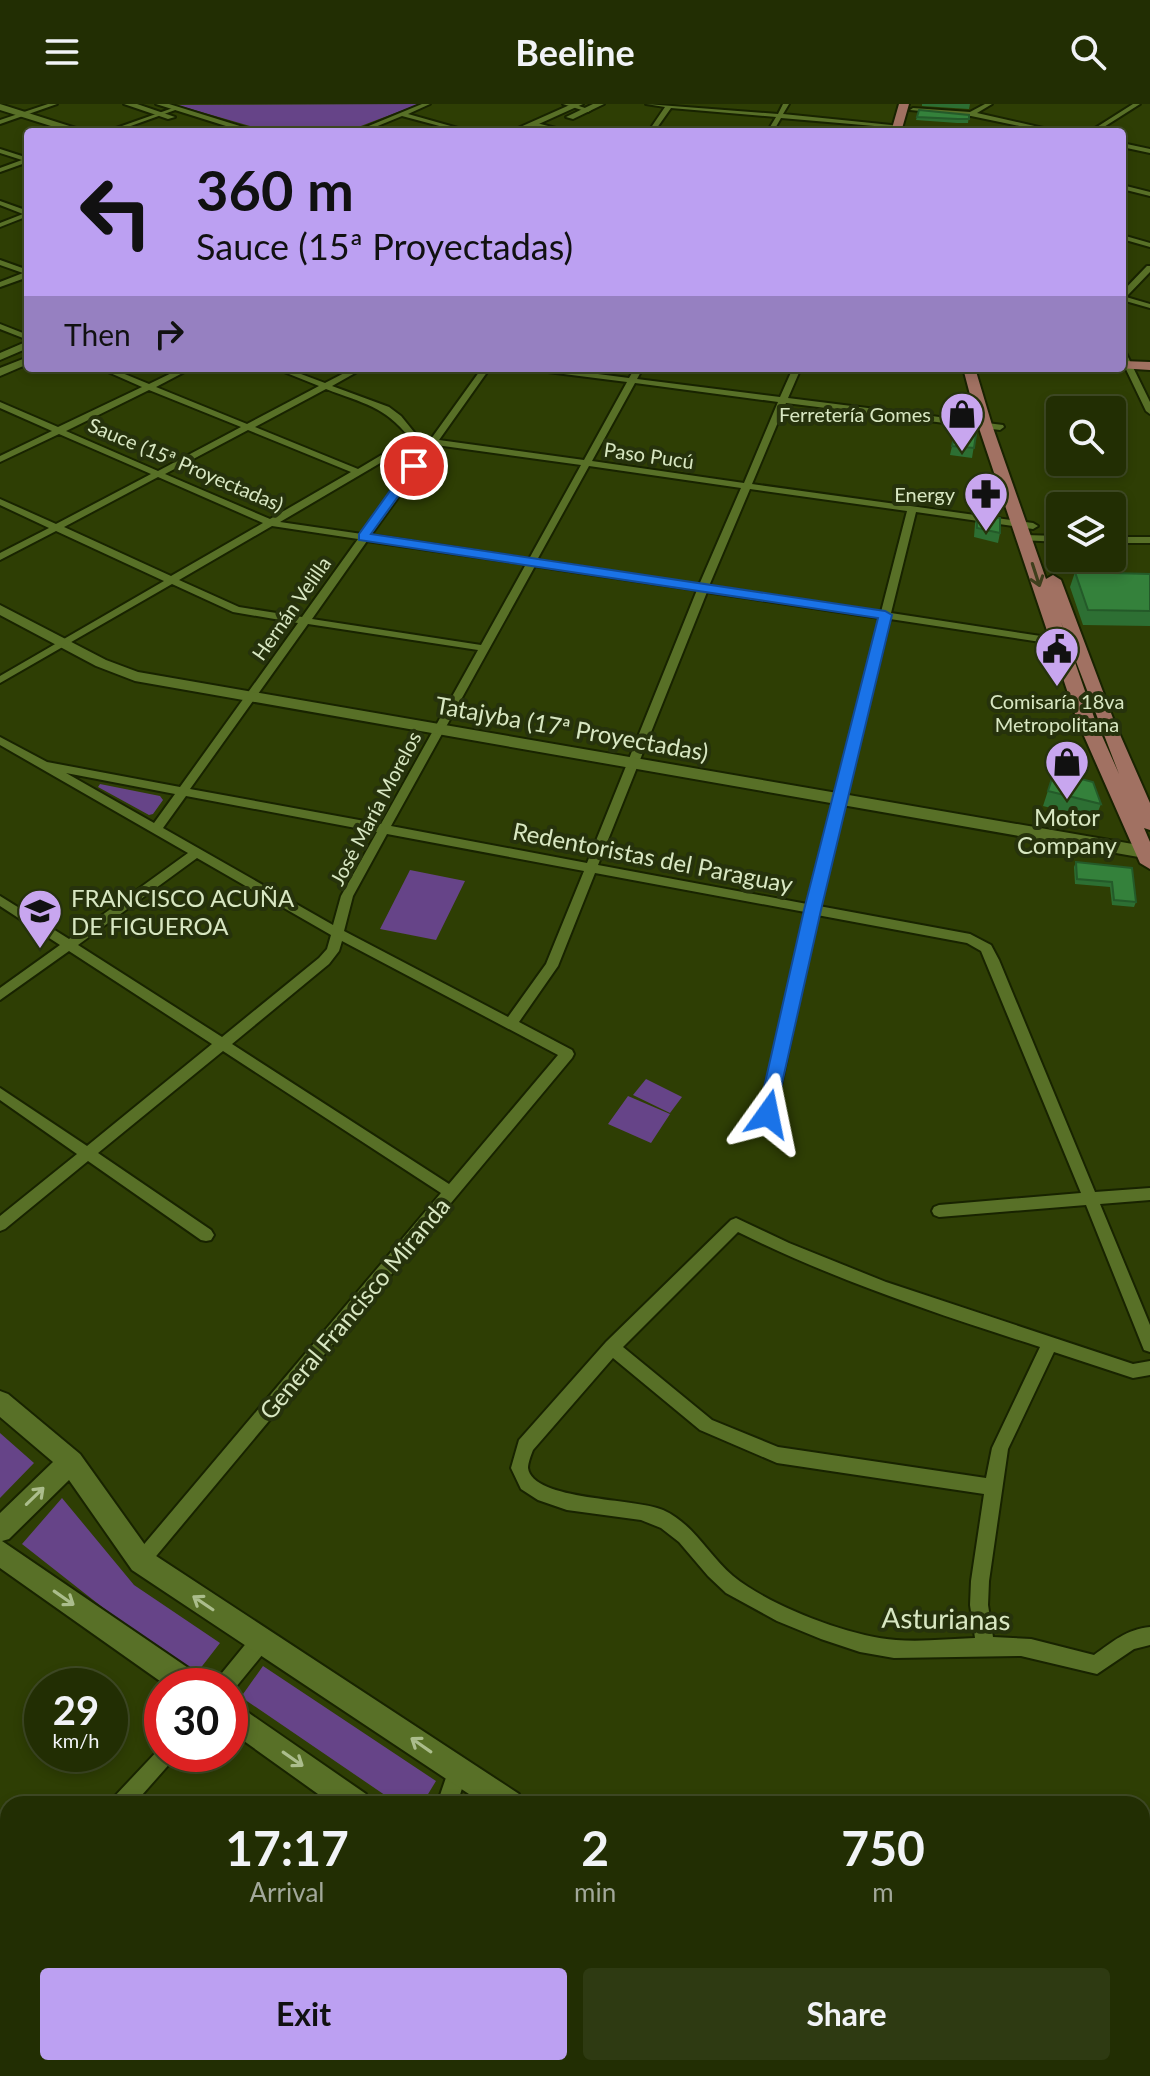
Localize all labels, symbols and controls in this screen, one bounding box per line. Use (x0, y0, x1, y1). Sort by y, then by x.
icon: menu (40, 30, 84, 74)
text: Beeline (515, 30, 635, 74)
icon: search (1066, 30, 1110, 74)
text: 360 m (196, 156, 354, 223)
icon: left (64, 160, 168, 264)
text: Sauce (15ª Proyectadas) (196, 224, 573, 268)
icon: right (147, 312, 191, 356)
text: Then (64, 316, 131, 352)
shop icon: Ferretería Gomes (938, 390, 986, 453)
map controls (1046, 396, 1126, 572)
button: search (1046, 396, 1126, 476)
place label: Ferretería Gomes (779, 402, 931, 426)
street label: Sauce (15ª Proyectadas) (85, 412, 287, 516)
pin (380, 432, 448, 500)
street label: Paso Pucú (603, 437, 695, 473)
icon: arrive (392, 444, 436, 488)
pharmacy icon: Energy (962, 470, 1010, 533)
place label: Energy (894, 482, 956, 506)
button: layers (1046, 492, 1126, 572)
street label: Hernán Velilla (246, 552, 336, 664)
one-way arrow (1029, 562, 1044, 588)
public building icon: Comisaría 18va Metropolitana (1033, 625, 1081, 688)
place label: Comisaría 18va Metropolitana (990, 689, 1124, 736)
street label: Tatajyba (17ª Proyectadas) (433, 690, 711, 766)
street label: José María Morelos (324, 727, 426, 889)
shop icon: Motor Company (1043, 738, 1091, 801)
place label: Motor Company (1017, 802, 1118, 859)
street label: Redentoristas del Paraguay (511, 816, 796, 899)
place label: FRANCISCO ACUÑA DE FIGUEROA (71, 883, 295, 940)
school or university icon: FRANCISCO ACUÑA DE FIGUEROA (16, 887, 64, 950)
position arrow (726, 1072, 810, 1156)
street label: General Francisco Miranda (253, 1191, 455, 1425)
one-way arrow (25, 1487, 45, 1506)
one-way arrow (52, 1590, 74, 1606)
one-way arrow (192, 1595, 215, 1611)
street label: Asturianas (881, 1600, 1011, 1636)
speed limit sign: 30 (144, 1668, 248, 1772)
text: 29 (53, 1686, 99, 1734)
text: km/h (53, 1728, 99, 1752)
one-way arrow (410, 1737, 432, 1753)
one-way arrow (281, 1751, 303, 1767)
text: 17:17 (225, 1819, 349, 1876)
text: 2 (581, 1819, 609, 1876)
text: 750 (841, 1819, 925, 1876)
text: Arrival (250, 1876, 324, 1908)
text: min (574, 1876, 616, 1908)
text: m (872, 1876, 894, 1908)
button: Exit (40, 1968, 567, 2060)
button: Share (583, 1968, 1110, 2060)

